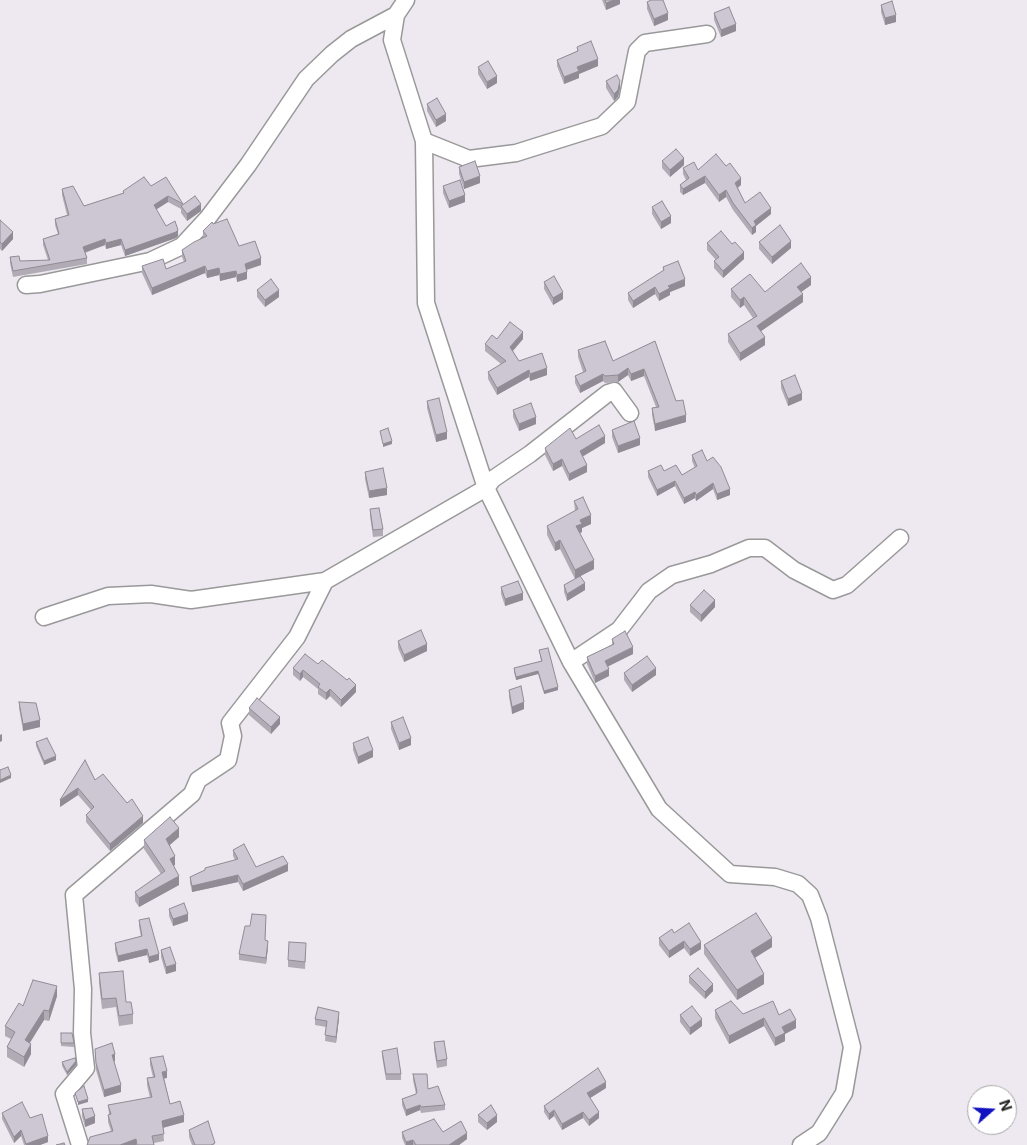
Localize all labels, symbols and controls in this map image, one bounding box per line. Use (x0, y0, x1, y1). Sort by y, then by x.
north arrow (967, 1085, 1017, 1135)
text: N (996, 1097, 1015, 1113)

